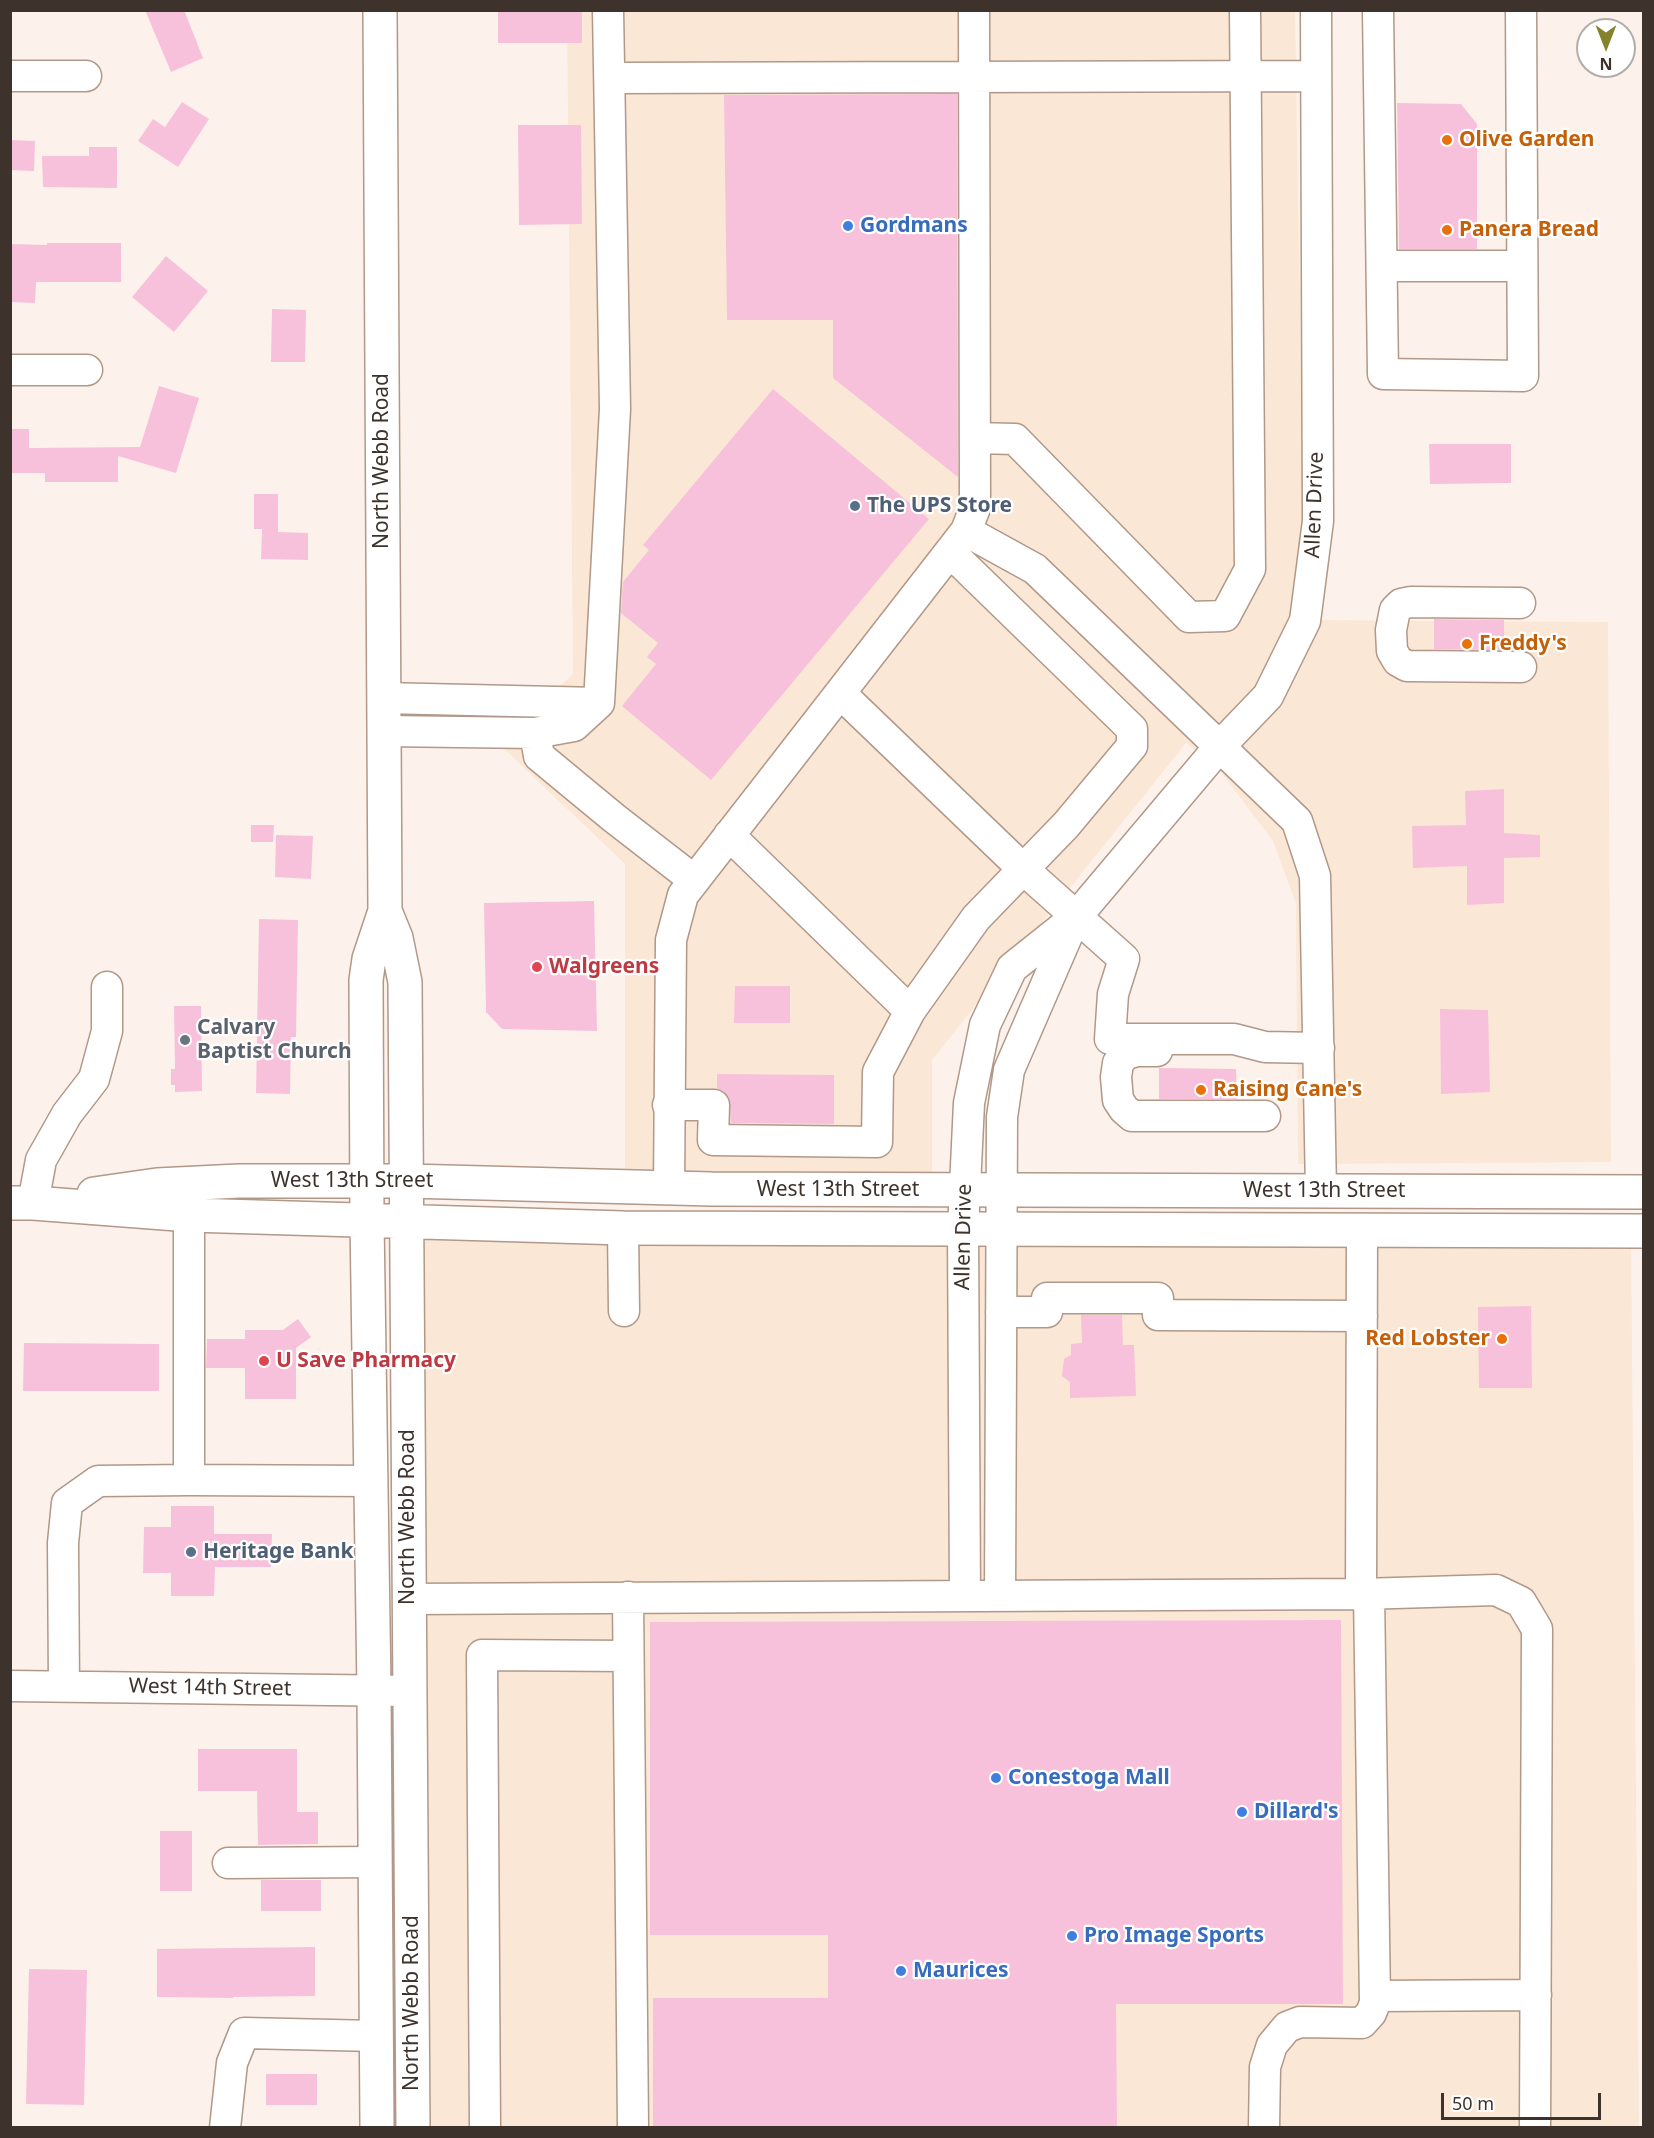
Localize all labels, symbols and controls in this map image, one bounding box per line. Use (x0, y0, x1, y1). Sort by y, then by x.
north arrow (1576, 18, 1636, 78)
text: N (1600, 53, 1613, 75)
place label: Olive Garden (1459, 127, 1594, 153)
marker: Olive Garden (1440, 133, 1454, 147)
place label: Gordmans (860, 213, 968, 239)
place label: Panera Bread (1459, 217, 1599, 243)
marker: Gordmans (841, 219, 855, 233)
marker: Panera Bread (1440, 223, 1454, 237)
street label: North Webb Road (369, 373, 395, 549)
street label: Allen Drive (1301, 451, 1329, 559)
place label: The UPS Store (867, 493, 1012, 519)
marker: The UPS Store (848, 499, 862, 513)
place label: Freddy's (1479, 631, 1567, 657)
marker: Freddy's (1460, 637, 1474, 651)
place label: Walgreens (549, 954, 659, 980)
marker: Walgreens (530, 960, 544, 974)
place label: Calvary Baptist Church (197, 1015, 352, 1065)
marker: Calvary Baptist Church (178, 1033, 192, 1047)
place label: Raising Cane's (1213, 1077, 1362, 1103)
marker: Raising Cane's (1194, 1083, 1208, 1097)
street label: West 13th Street (271, 1168, 433, 1194)
street label: West 13th Street (757, 1177, 919, 1203)
street label: West 13th Street (1243, 1178, 1405, 1204)
street label: Allen Drive (950, 1184, 978, 1290)
place label: Red Lobster (1365, 1326, 1490, 1352)
marker: Red Lobster (1495, 1332, 1509, 1346)
place label: U Save Pharmacy (276, 1348, 456, 1374)
marker: U Save Pharmacy (257, 1354, 271, 1368)
street label: North Webb Road (395, 1429, 421, 1605)
place label: Heritage Bank (203, 1539, 353, 1565)
marker: Heritage Bank (184, 1545, 198, 1559)
street label: West 14th Street (128, 1674, 292, 1702)
place label: Conestoga Mall (1008, 1765, 1170, 1791)
marker: Conestoga Mall (989, 1771, 1003, 1785)
place label: Dillard's (1254, 1799, 1338, 1825)
marker: Dillard's (1235, 1805, 1249, 1819)
street label: North Webb Road (399, 1915, 425, 2091)
place label: Pro Image Sports (1084, 1923, 1264, 1949)
marker: Pro Image Sports (1065, 1929, 1079, 1943)
place label: Maurices (913, 1958, 1009, 1984)
marker: Maurices (894, 1964, 908, 1978)
scale bar (1444, 2081, 1604, 2119)
text: 50 m (1452, 2091, 1494, 2115)

